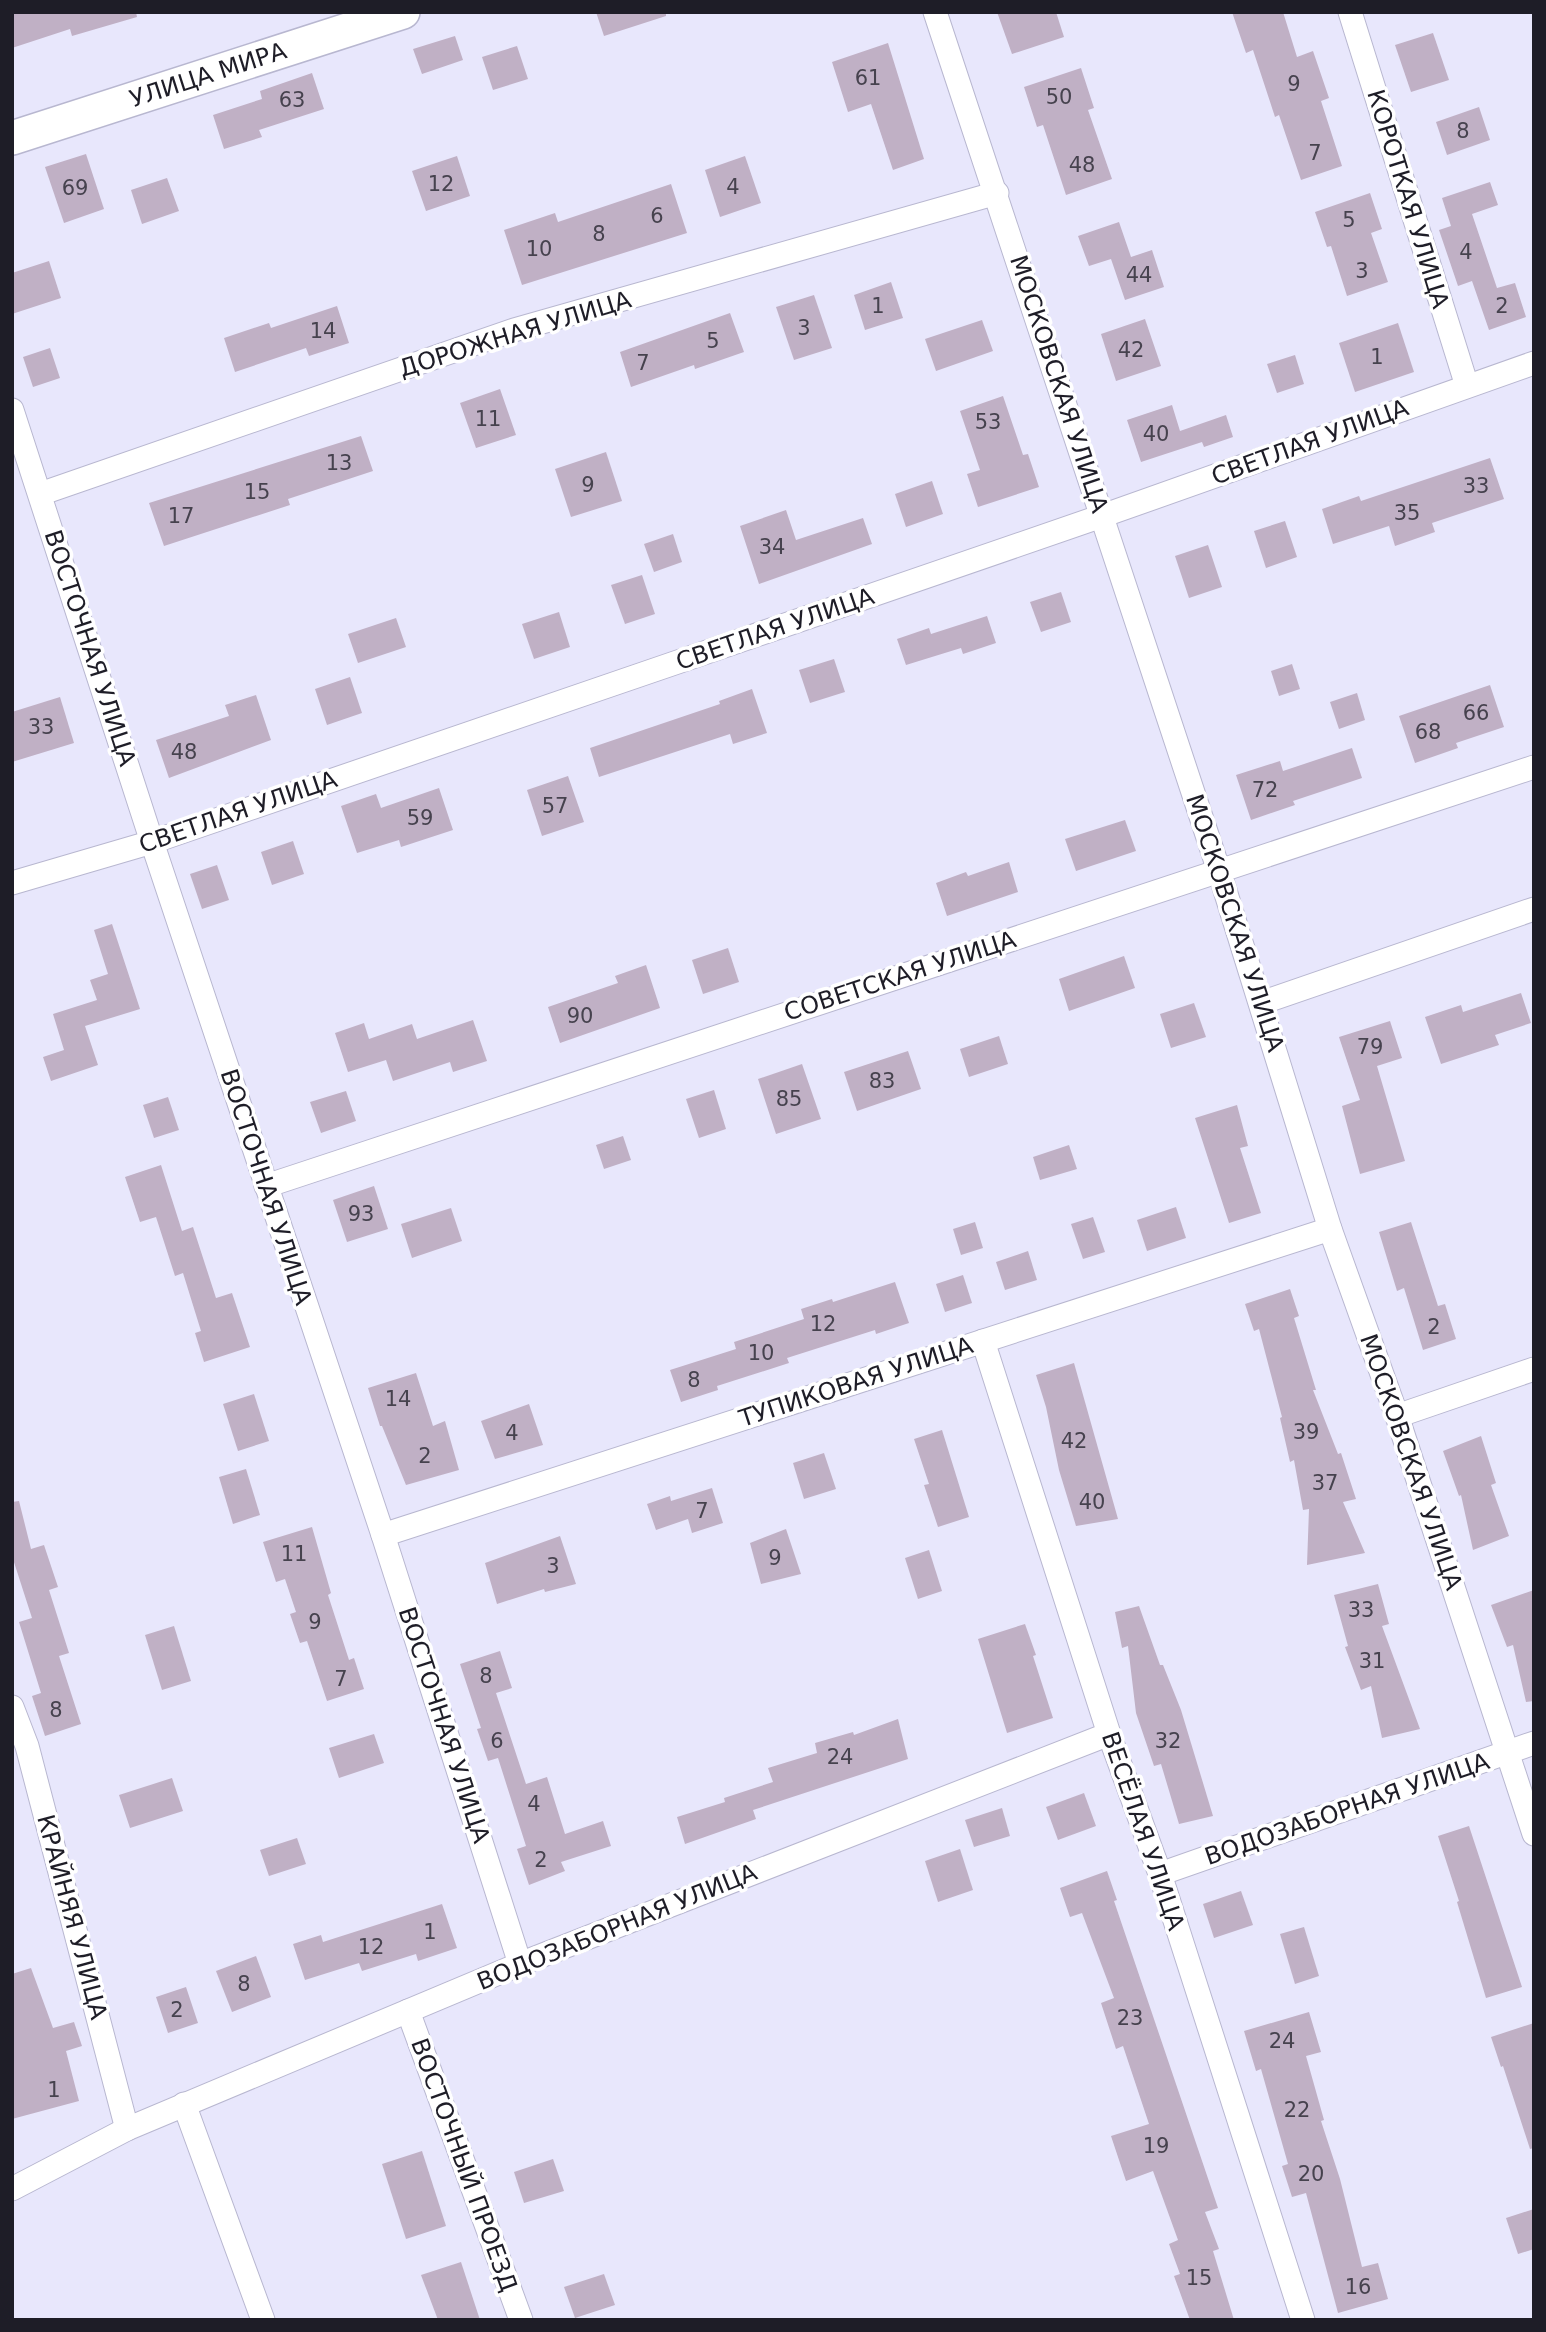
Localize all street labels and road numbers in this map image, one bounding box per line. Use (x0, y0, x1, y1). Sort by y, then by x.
street label: УЛИЦА МИРА (126, 36, 290, 113)
street label: КОРОТКАЯ УЛИЦА (1361, 86, 1455, 312)
street label: МОСКОВСКАЯ УЛИЦА (1004, 252, 1114, 517)
street label: ДОРОЖНАЯ УЛИЦА (396, 285, 635, 383)
street label: СВЕТЛАЯ УЛИЦА (1208, 393, 1413, 491)
street label: ВОСТОЧНАЯ УЛИЦА (39, 526, 142, 770)
street label: СВЕТЛАЯ УЛИЦА (672, 582, 878, 676)
street label: СВЕТЛАЯ УЛИЦА (135, 765, 341, 859)
street label: МОСКОВСКАЯ УЛИЦА (1180, 791, 1290, 1056)
street label: СОВЕТСКАЯ УЛИЦА (781, 925, 1020, 1027)
street label: ВОСТОЧНАЯ УЛИЦА (215, 1065, 318, 1309)
street label: МОСКОВСКАЯ УЛИЦА (1354, 1330, 1468, 1594)
street label: ТУПИКОВАЯ УЛИЦА (735, 1331, 977, 1433)
street label: ВОСТОЧНАЯ УЛИЦА (393, 1603, 496, 1847)
street label: ВЕСЁЛАЯ УЛИЦА (1096, 1728, 1191, 1934)
street label: ВОДОЗАБОРНАЯ УЛИЦА (1201, 1747, 1493, 1871)
street label: КРАЙНЯЯ УЛИЦА (31, 1811, 114, 2023)
street label: ВОДОЗАБОРНАЯ УЛИЦА (473, 1858, 761, 1996)
street label: ВОСТОЧНЫЙ ПРОЕЗД (405, 2034, 524, 2296)

